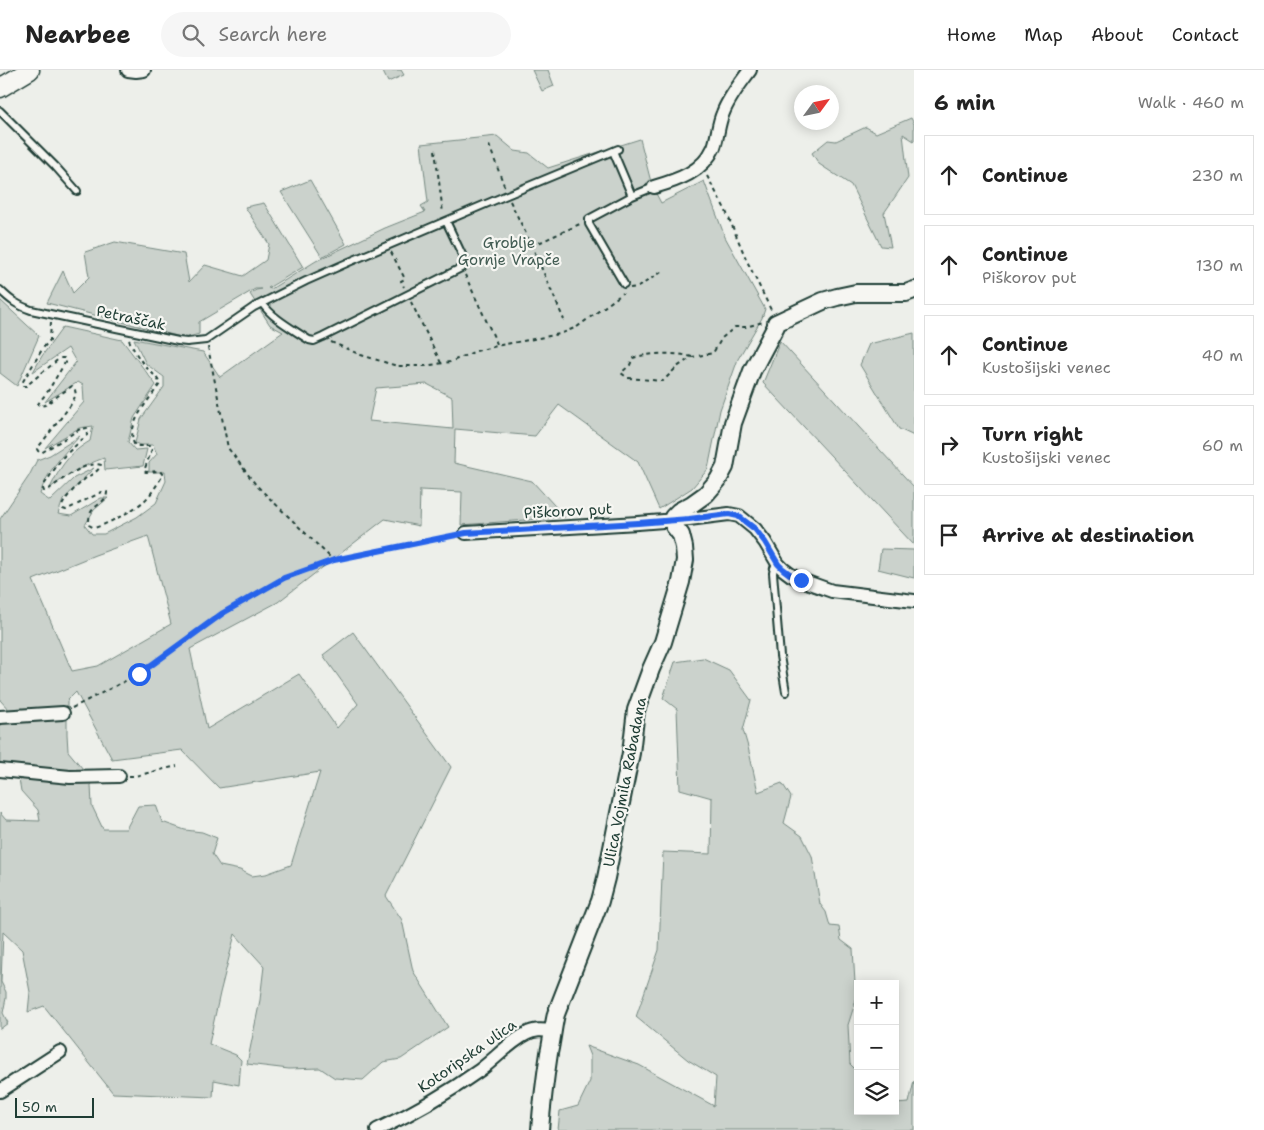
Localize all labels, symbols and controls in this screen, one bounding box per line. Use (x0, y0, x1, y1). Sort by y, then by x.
search box (161, 12, 511, 57)
text: Nearbee (25, 19, 131, 51)
icon: search (179, 21, 207, 49)
text: Search here (219, 22, 327, 47)
text: Home (947, 23, 996, 47)
text: Map (1024, 23, 1063, 47)
text: About (1091, 23, 1144, 47)
text: Contact (1172, 23, 1239, 47)
north arrow (794, 85, 839, 130)
text: 6 min (934, 89, 995, 117)
text: Walk · 460 m (1138, 92, 1244, 113)
icon: ahead (935, 161, 963, 189)
text: Continue (982, 163, 1068, 188)
text: 230 m (1191, 165, 1243, 186)
park label: Groblje Gornje Vrapče (458, 233, 560, 270)
text: Continue (982, 242, 1068, 267)
icon: ahead (935, 251, 963, 279)
text: 130 m (1196, 255, 1243, 276)
text: Piškorov put (982, 267, 1077, 288)
street label: Petraščak (94, 301, 168, 335)
text: Continue (982, 332, 1068, 357)
icon: ahead (935, 341, 963, 369)
text: 40 m (1201, 345, 1243, 366)
text: Kustošijski venec (982, 357, 1111, 378)
text: Turn right (982, 422, 1083, 447)
icon: right (935, 431, 963, 459)
text: 60 m (1202, 435, 1243, 456)
text: Kustošijski venec (982, 447, 1111, 468)
street label: Piškorov put (523, 499, 613, 523)
icon: arrive (935, 521, 963, 549)
text: Arrive at destination (982, 523, 1194, 548)
route end (790, 569, 813, 592)
route start (128, 663, 151, 686)
street label: Ulica Vojmila Rabadana (599, 695, 651, 869)
map controls (854, 980, 899, 1115)
button: + (854, 980, 899, 1025)
street label: Kotoripska ulica (414, 1014, 521, 1097)
button: − (854, 1025, 899, 1070)
button: layers (854, 1070, 899, 1115)
scale bar (15, 1095, 94, 1118)
text: 50 m (22, 1098, 57, 1116)

